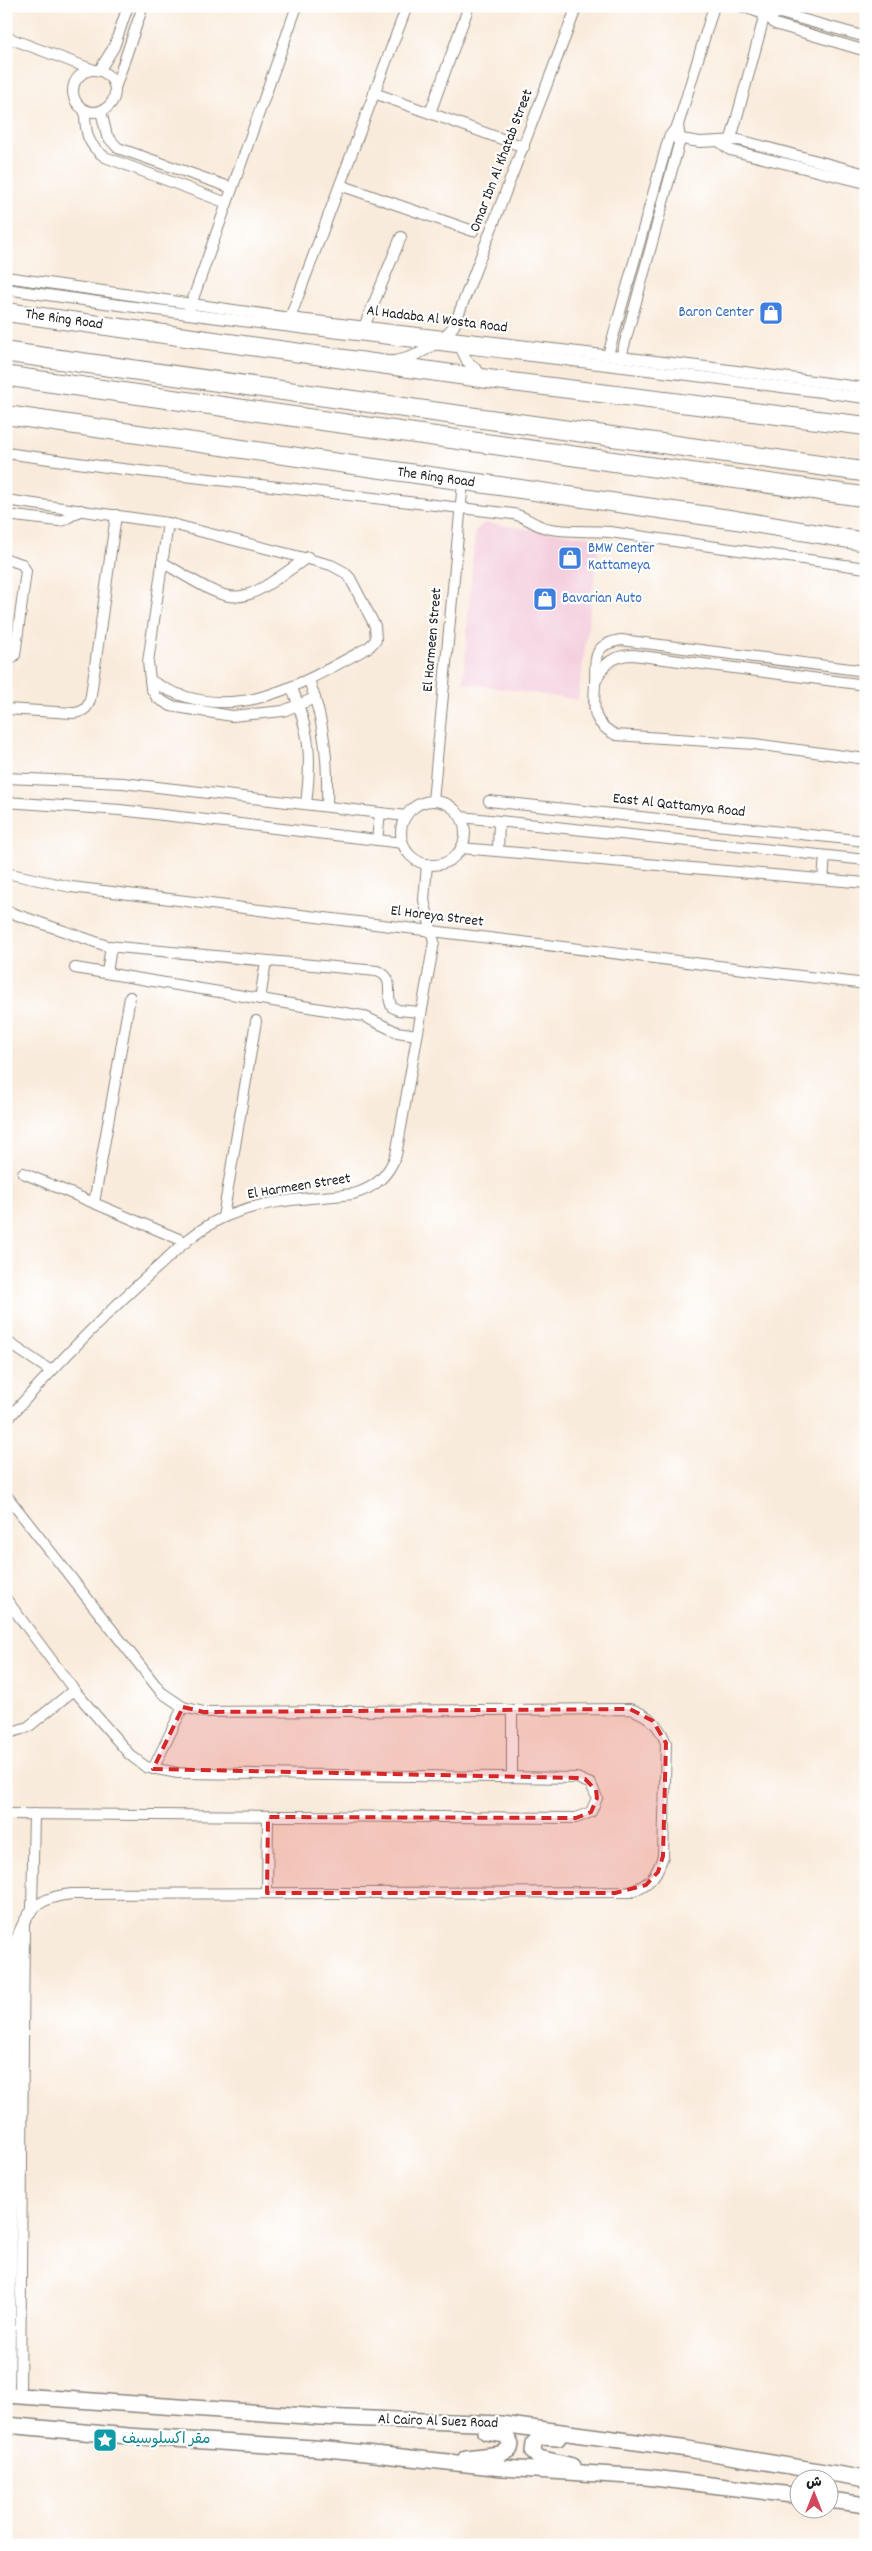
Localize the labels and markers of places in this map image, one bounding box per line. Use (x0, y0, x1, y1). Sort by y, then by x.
shop icon: Baron Center (758, 300, 784, 326)
place label: Baron Center (679, 302, 754, 324)
place label: BMW Center Kattameya (588, 538, 655, 577)
shop icon: BMW Center Kattameya (557, 545, 583, 571)
shop icon: Bavarian Auto (532, 586, 558, 612)
place label: Bavarian Auto (562, 588, 642, 610)
place icon: مقر اكسلوسيف (92, 2427, 118, 2453)
place label: مقر اكسلوسيف (122, 2429, 211, 2451)

